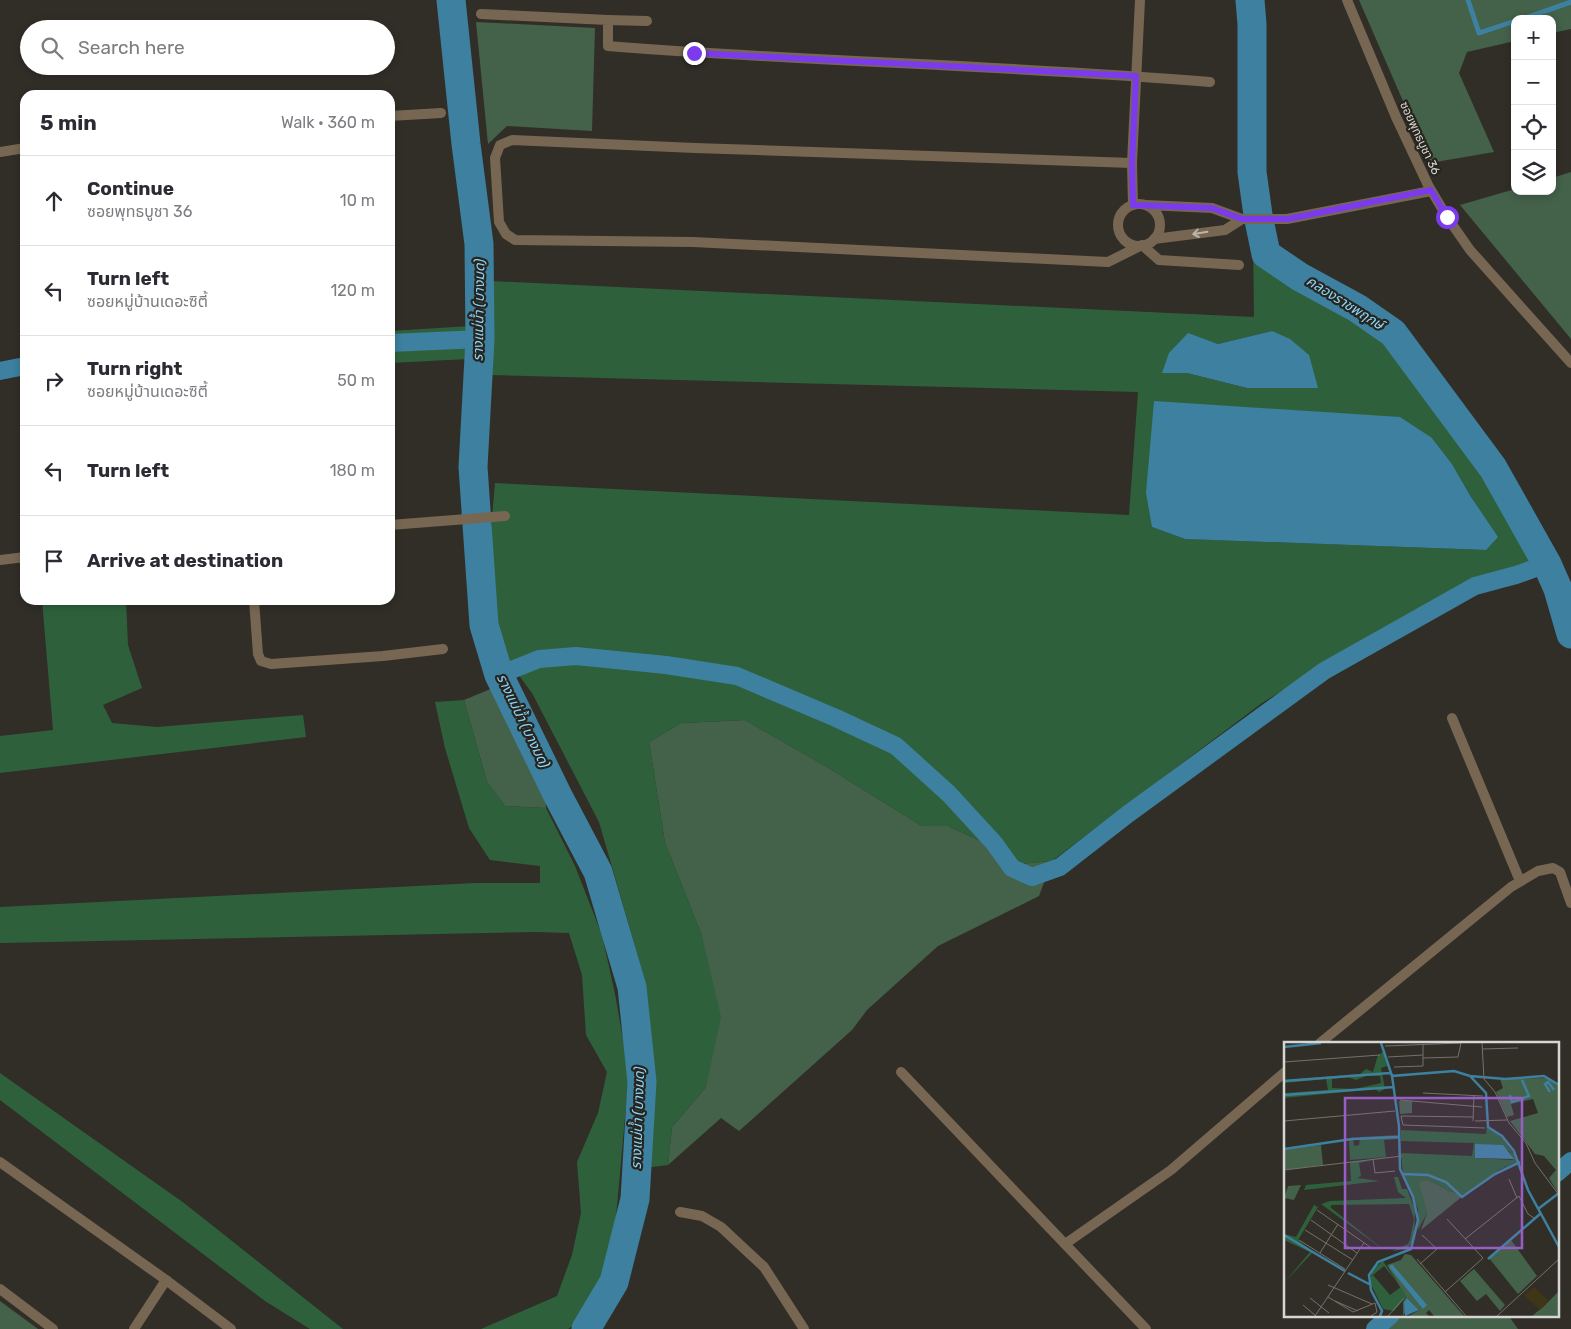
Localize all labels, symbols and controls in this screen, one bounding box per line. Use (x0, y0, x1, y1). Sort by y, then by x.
map controls (1511, 15, 1556, 195)
button: + (1511, 15, 1556, 60)
search box (20, 20, 395, 75)
icon: search (38, 34, 66, 62)
text: Search here (78, 36, 185, 59)
route end (683, 42, 706, 65)
button: − (1511, 60, 1556, 105)
street label: ซอยพุทธบูชา 36 (1397, 99, 1443, 177)
button: locate (1511, 105, 1556, 150)
text: 5 min (40, 110, 97, 135)
text: Walk · 360 m (281, 113, 375, 132)
button: layers (1511, 150, 1556, 195)
text: Continue (87, 177, 174, 200)
icon: ahead (40, 187, 68, 215)
text: 10 m (340, 191, 375, 210)
text: ซอยพุทธบูชา 36 (87, 202, 192, 221)
route start (1436, 206, 1459, 229)
one-way arrow (1192, 228, 1208, 238)
water label: รางแม่น้ำ (บางมด) (468, 258, 488, 361)
text: Turn left (87, 267, 169, 290)
water label: คลองราชพฤกษ์ (1303, 273, 1389, 335)
icon: left (40, 277, 68, 305)
text: 120 m (330, 281, 375, 300)
text: ซอยหมู่บ้านเดอะซิตี้ (87, 292, 208, 311)
text: Turn right (87, 357, 182, 380)
icon: right (40, 367, 68, 395)
text: 50 m (337, 371, 375, 390)
text: ซอยหมู่บ้านเดอะซิตี้ (87, 382, 208, 401)
icon: left (40, 457, 68, 485)
text: Turn left (87, 459, 169, 482)
text: 180 m (330, 461, 375, 480)
icon: arrive (40, 547, 68, 575)
text: Arrive at destination (87, 549, 283, 572)
water label: รางแม่น้ำ (บางมด) (493, 670, 555, 771)
inset map (1284, 1042, 1558, 1316)
water label: รางแม่น้ำ (บางมด) (626, 1066, 648, 1170)

